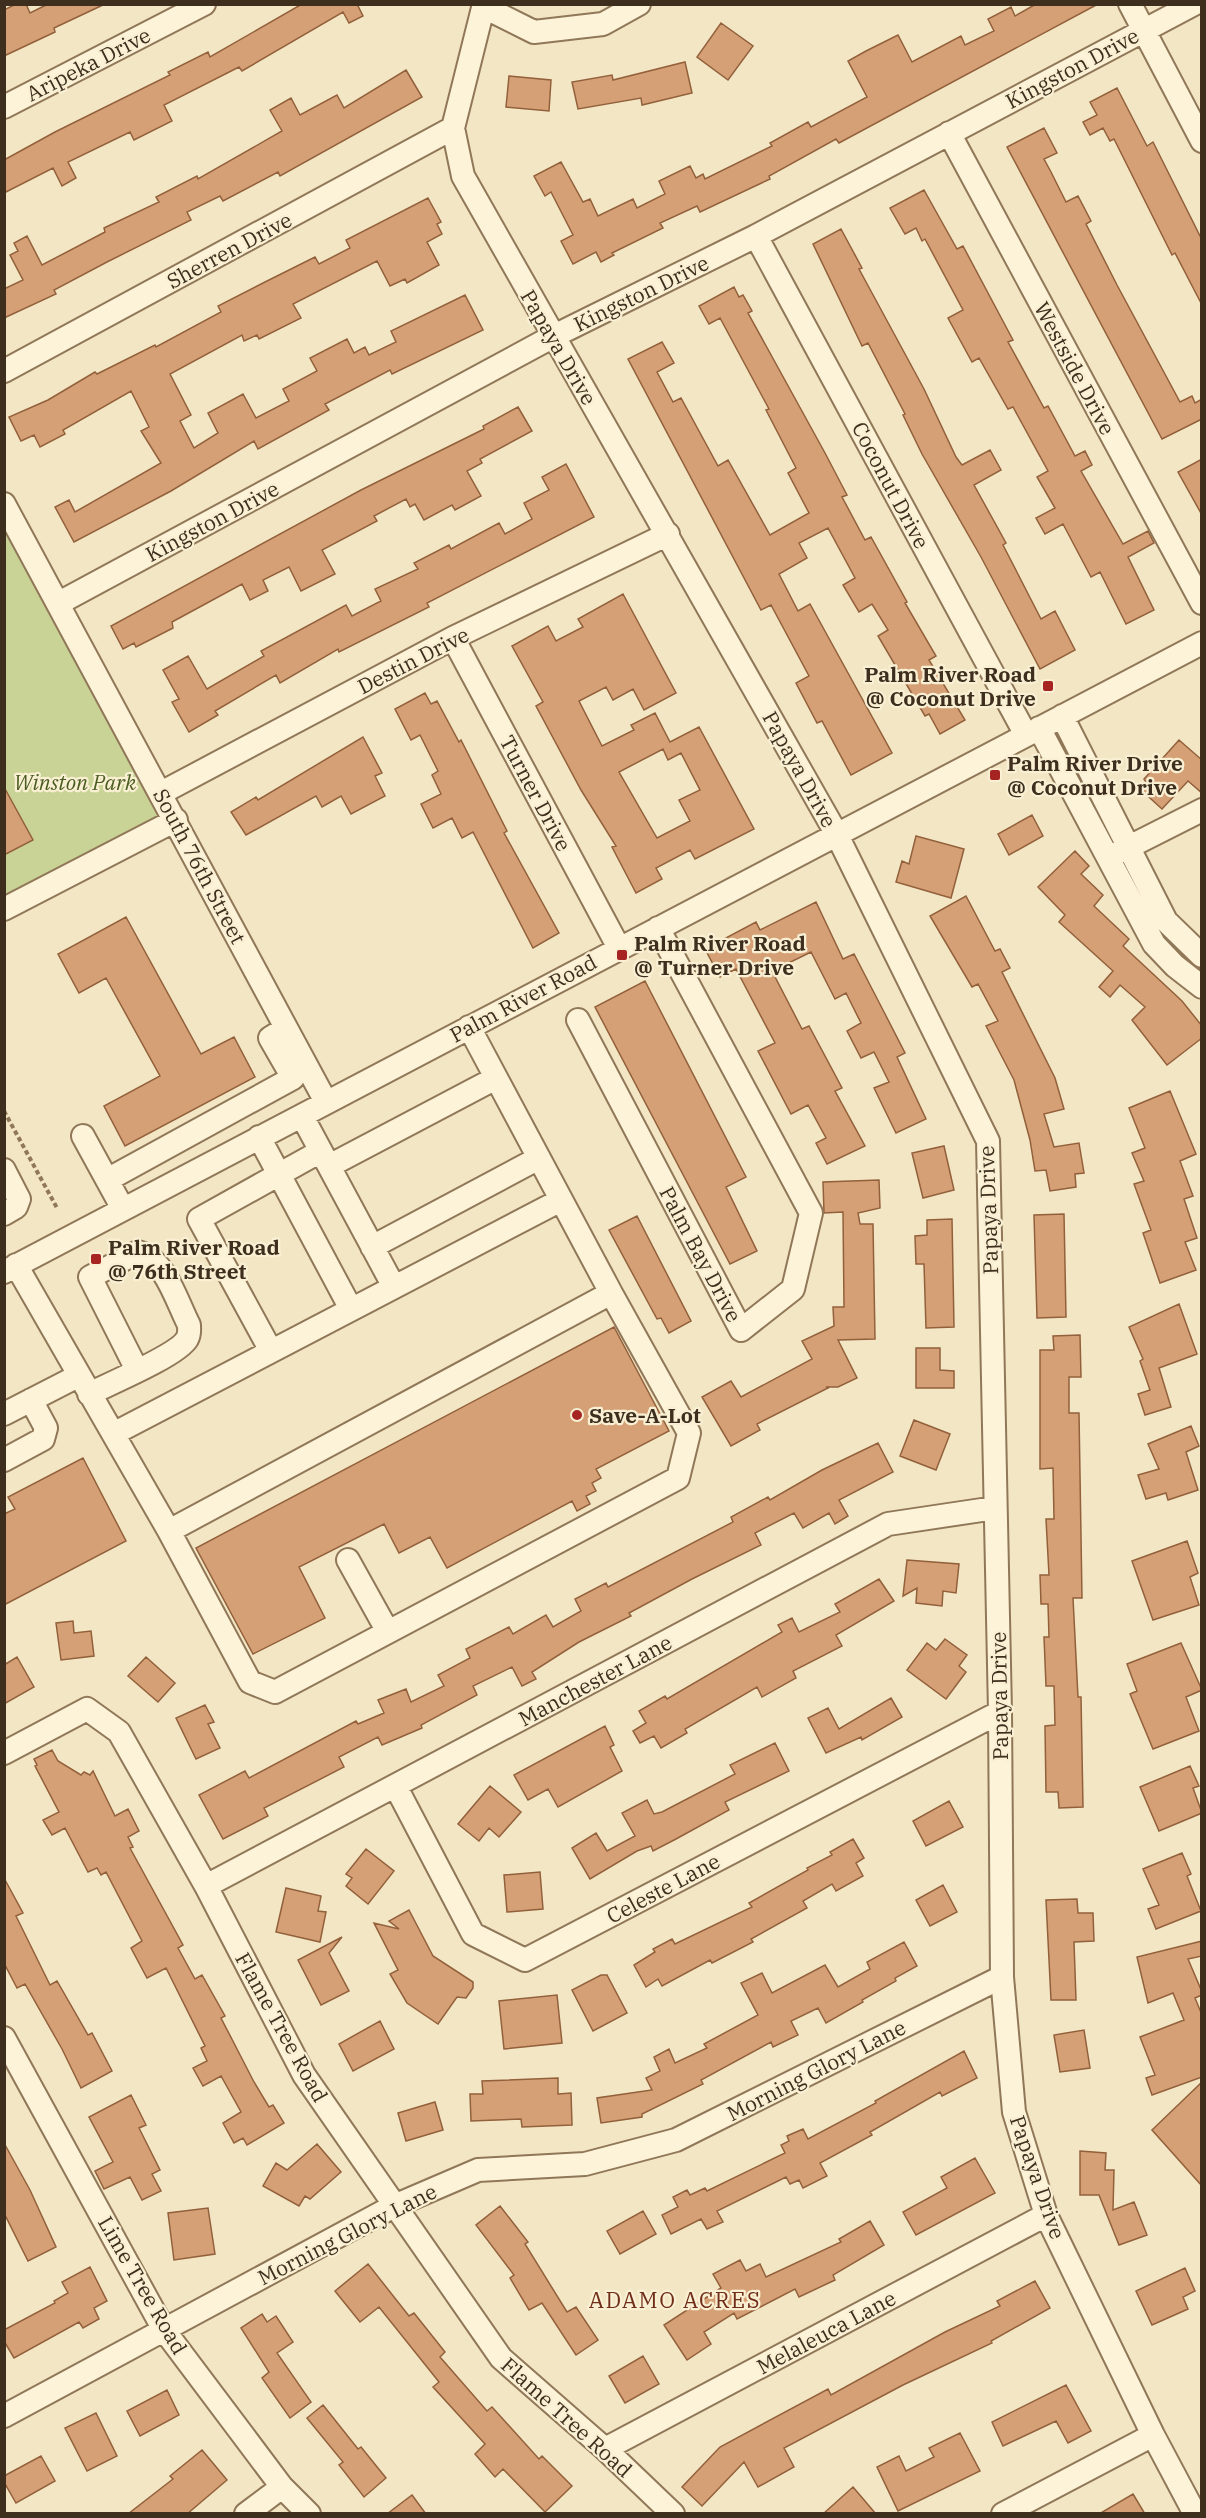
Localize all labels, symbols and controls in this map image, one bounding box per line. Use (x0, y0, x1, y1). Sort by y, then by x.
street label: Aripeka Drive (21, 21, 155, 107)
street label: Kingston Drive (1001, 21, 1143, 115)
street label: Sherren Drive (162, 205, 296, 295)
street label: Kingston Drive (569, 248, 713, 338)
street label: Papaya Drive (515, 284, 603, 410)
street label: Westside Drive (1028, 297, 1122, 439)
street label: Coconut Drive (846, 417, 936, 553)
street label: Kingston Drive (141, 474, 283, 568)
street label: Destin Drive (353, 620, 473, 700)
place label: Palm River Road @ Coconut Drive (864, 660, 1036, 712)
marker: Palm River Road @ Coconut Drive (1041, 679, 1055, 693)
street label: Papaya Drive (757, 706, 843, 832)
street label: Turner Drive (494, 730, 578, 856)
place label: Palm River Drive @ Coconut Drive (1007, 749, 1183, 801)
park label: Winston Park (14, 768, 137, 796)
marker: Palm River Drive @ Coconut Drive (988, 768, 1002, 782)
street label: South 76th Street (147, 783, 253, 949)
place label: Palm River Road @ Turner Drive (634, 929, 806, 981)
street label: Palm River Road (445, 947, 602, 1049)
marker: Palm River Road @ Turner Drive (615, 948, 629, 962)
street label: Papaya Drive (972, 1145, 1004, 1275)
street label: Palm Bay Drive (653, 1181, 749, 1327)
place label: Palm River Road @ 76th Street (108, 1233, 280, 1285)
marker: Palm River Road @ 76th Street (89, 1252, 103, 1266)
place label: Save-A-Lot (589, 1401, 701, 1429)
marker: Save-A-Lot (570, 1408, 584, 1422)
street label: Manchester Lane (513, 1628, 677, 1732)
street label: Papaya Drive (984, 1631, 1014, 1761)
street label: Celeste Lane (601, 1846, 725, 1930)
street label: Flame Tree Road (229, 1947, 335, 2107)
street label: Morning Glory Lane (722, 2013, 910, 2127)
street label: Papaya Drive (1004, 2112, 1072, 2242)
street label: Morning Glory Lane (253, 2177, 441, 2291)
street label: Lime Tree Road (92, 2211, 194, 2359)
street label: Melaleuca Lane (752, 2284, 900, 2380)
district label: ADAMO ACRES (589, 2285, 761, 2314)
street label: Flame Tree Road (496, 2351, 639, 2483)

